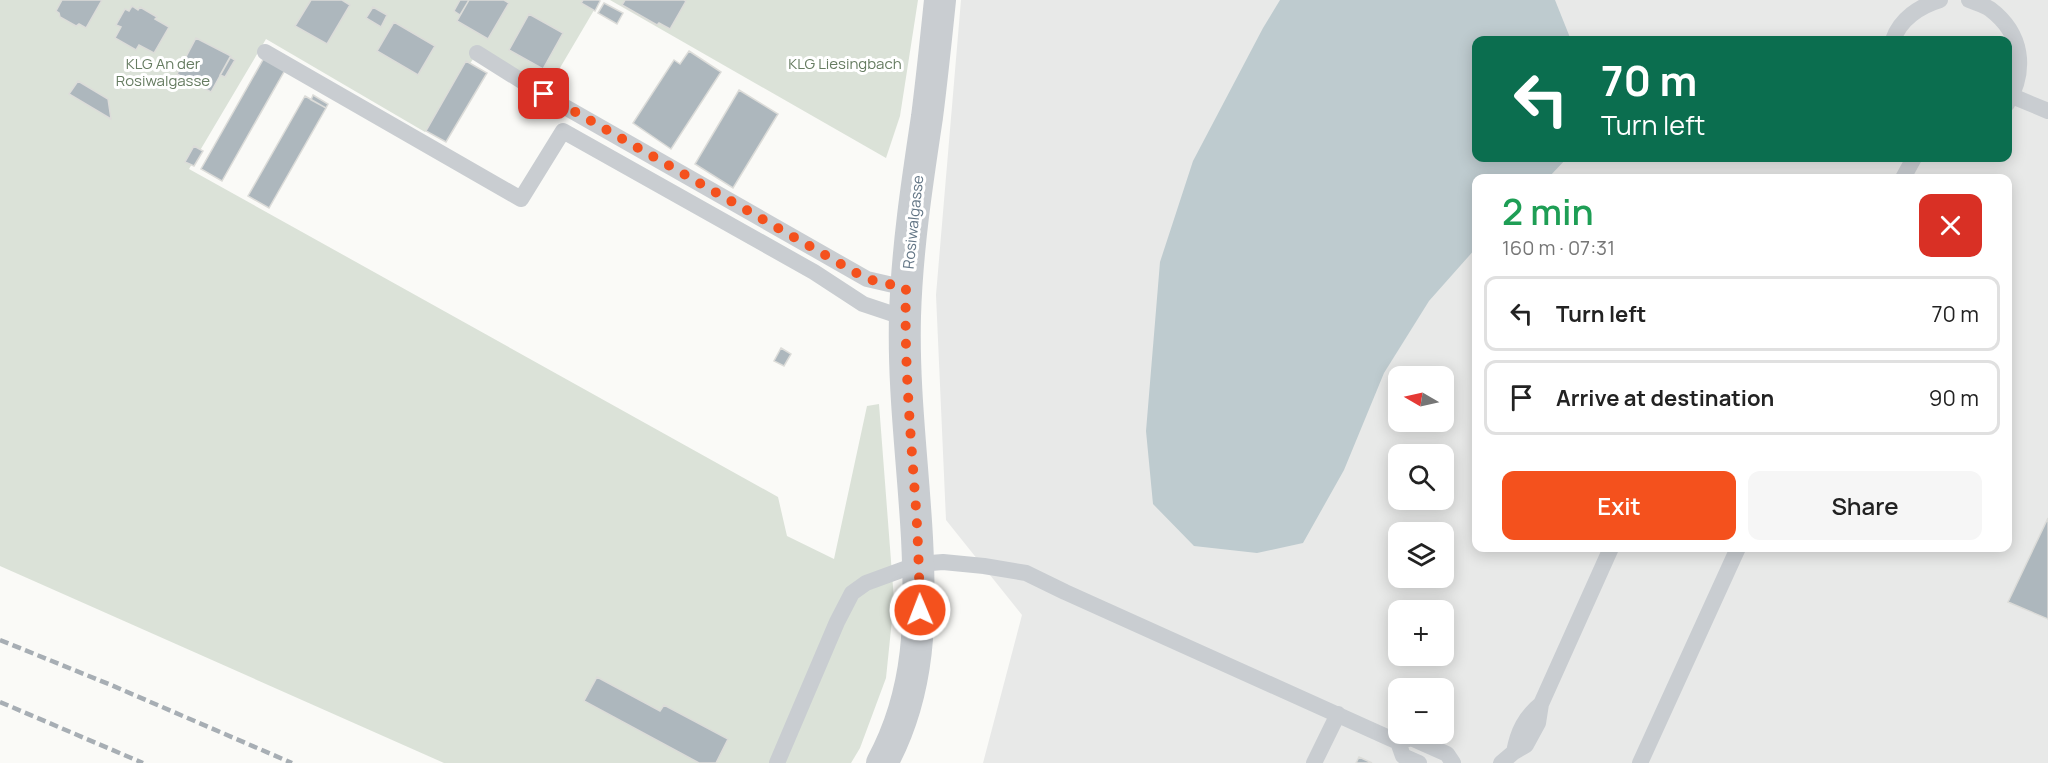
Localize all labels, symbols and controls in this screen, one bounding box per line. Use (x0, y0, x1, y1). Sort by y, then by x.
text: 70 m (1601, 51, 1697, 109)
park label: KLG An der Rosiwalgasse (116, 53, 210, 91)
park label: KLG Liesingbach (788, 53, 902, 74)
icon: left (1502, 60, 1580, 138)
pin (518, 68, 569, 119)
icon: arrive (527, 77, 560, 110)
text: Turn left (1601, 106, 1705, 143)
street label: Rosiwalgasse (898, 174, 928, 270)
text: 2 min (1502, 187, 1594, 236)
button: close (1919, 194, 1982, 257)
text: 160 m · 07:31 (1502, 234, 1615, 261)
icon: left (1505, 297, 1538, 330)
text: Turn left (1556, 299, 1646, 329)
text: 70 m (1931, 299, 1979, 329)
north arrow (1388, 366, 1454, 432)
map controls (1388, 366, 1454, 744)
icon: arrive (1505, 381, 1538, 414)
text: Arrive at destination (1556, 383, 1774, 413)
text: 90 m (1929, 383, 1979, 413)
button: search (1388, 444, 1454, 510)
button: Exit (1502, 471, 1736, 540)
button: Share (1748, 471, 1982, 540)
button: layers (1388, 522, 1454, 588)
position arrow (888, 578, 952, 642)
button: + (1388, 600, 1454, 666)
button: − (1388, 678, 1454, 744)

